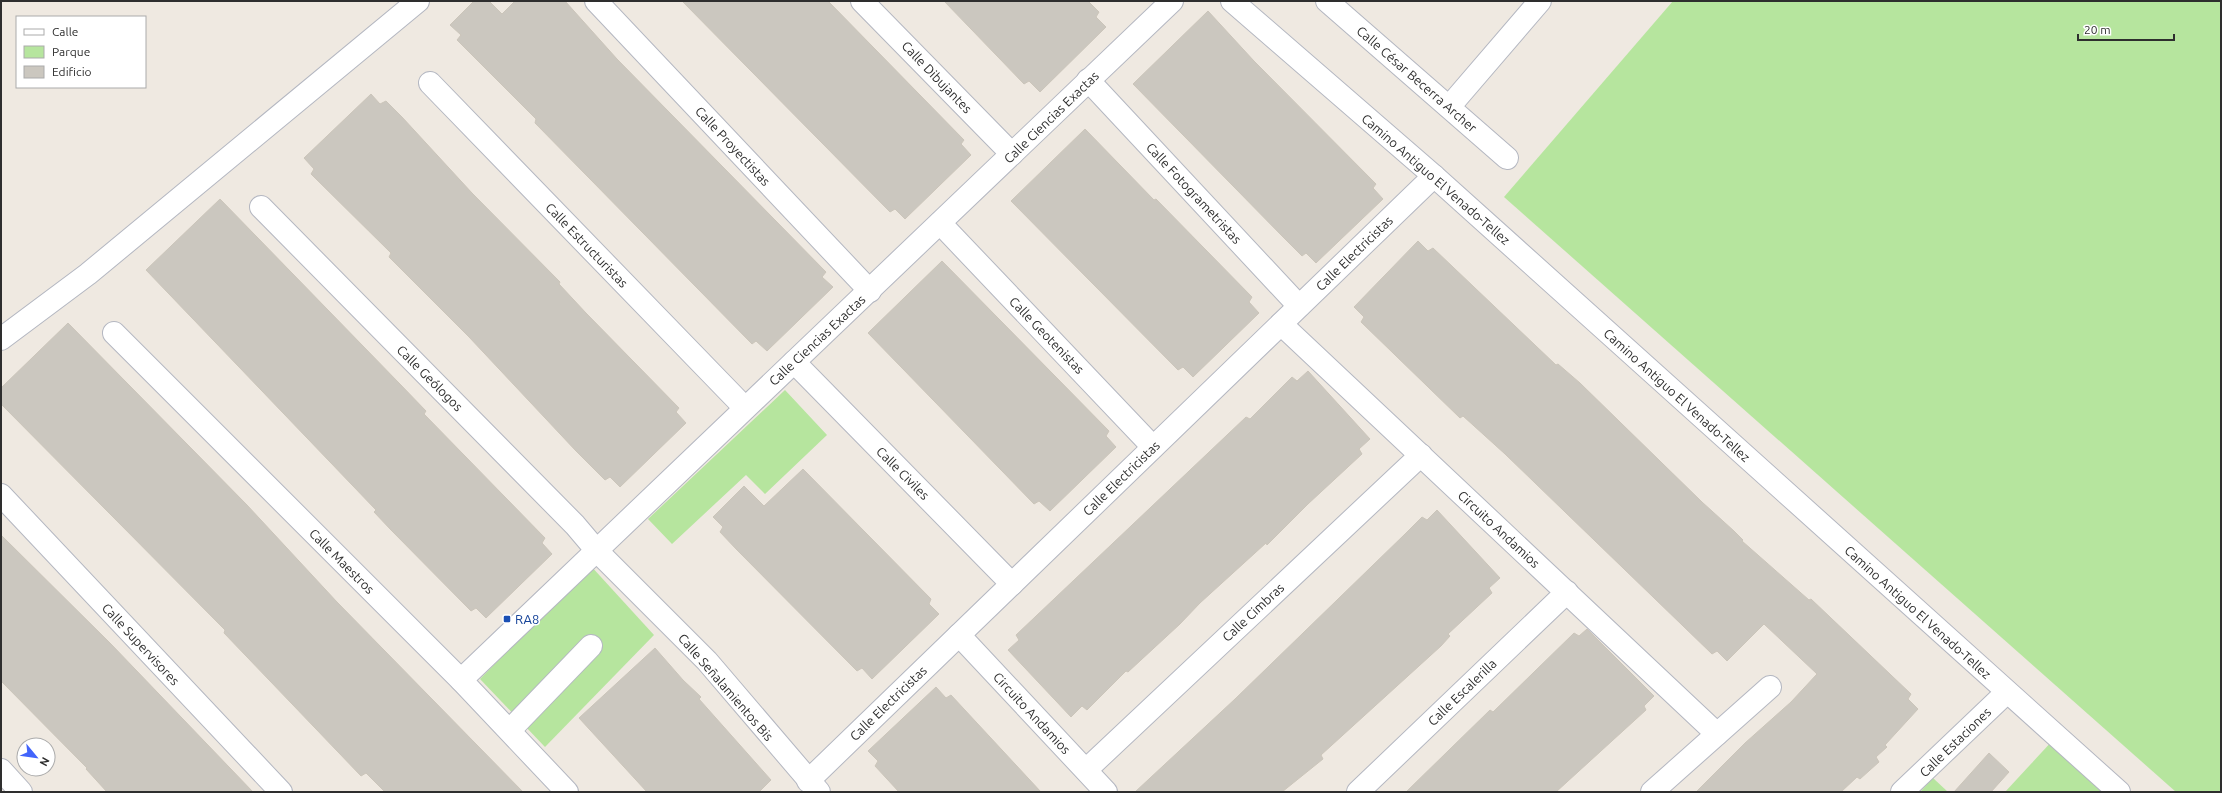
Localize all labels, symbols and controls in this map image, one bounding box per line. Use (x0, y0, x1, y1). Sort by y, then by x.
legend (16, 16, 146, 88)
scale bar (2078, 16, 2174, 42)
street label: Calle César Becerra Archer (1354, 23, 1480, 135)
text: 20 m (2084, 23, 2111, 36)
text: Calle (52, 25, 78, 38)
street label: Calle Dibujantes (899, 38, 975, 116)
text: Parque (52, 45, 90, 58)
text: Edificio (52, 65, 92, 78)
street label: Calle Ciencias Exactas (1001, 68, 1101, 166)
street label: Calle Proyectistas (693, 104, 773, 189)
street label: Camino Antiguo El Venado-Tellez (1359, 111, 1513, 247)
street label: Calle Fotogrametristas (1144, 140, 1245, 246)
street label: Calle Estructuristas (543, 200, 631, 290)
street label: Calle Electricistas (1313, 213, 1395, 293)
street label: Calle Ciencias Exactas (766, 292, 868, 388)
street label: Calle Geotenistas (1007, 294, 1087, 376)
street label: Camino Antiguo El Venado-Tellez (1601, 326, 1753, 464)
street label: Calle Geólogos (394, 342, 466, 414)
street label: Calle Electricistas (1080, 438, 1162, 518)
street label: Calle Civiles (874, 444, 932, 502)
street label: Circuito Andamios (1455, 488, 1543, 571)
street label: Calle Maestros (307, 526, 377, 596)
street label: Camino Antiguo El Venado-Tellez (1842, 543, 1994, 681)
street label: Calle Cimbras (1219, 580, 1287, 644)
street label: Calle Supervisores (100, 600, 183, 688)
place label: RA8 (515, 612, 539, 626)
marker: RA8 (502, 614, 512, 624)
street label: Calle Señalamientos Bis (676, 631, 777, 744)
street label: Calle Escalerilla (1425, 656, 1499, 728)
street label: Calle Electricistas (847, 663, 929, 743)
street label: Circuito Andamios (991, 669, 1074, 757)
street label: Calle Estaciones (1917, 704, 1994, 779)
north arrow (16, 737, 56, 777)
text: N (38, 755, 52, 768)

